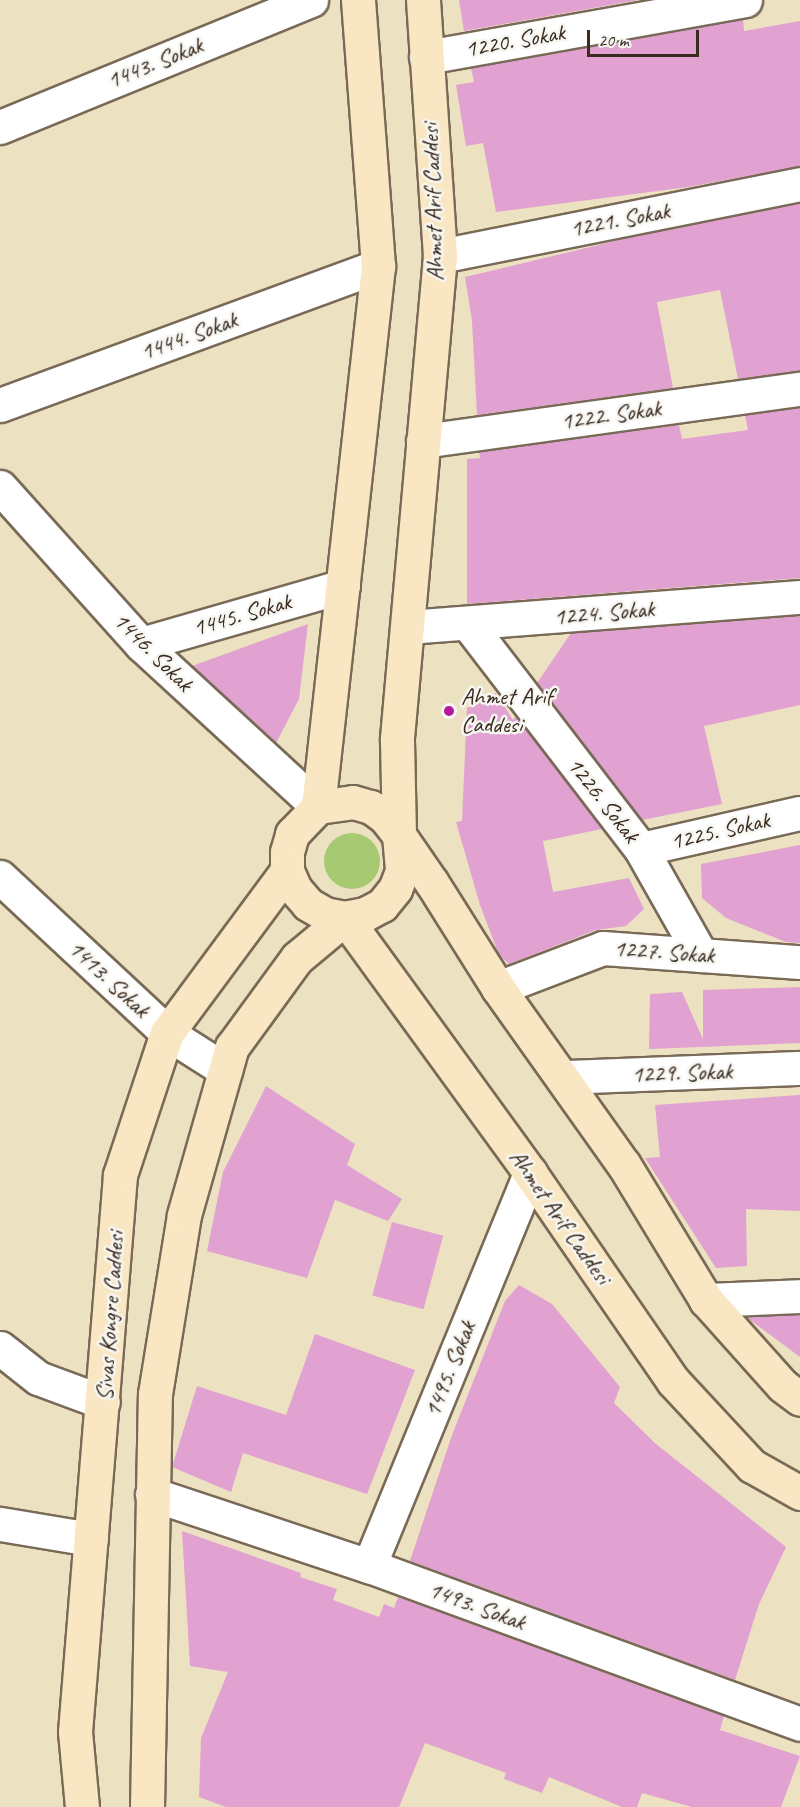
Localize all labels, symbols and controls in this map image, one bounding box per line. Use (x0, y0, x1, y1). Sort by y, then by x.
street label: 1220. Sokak (463, 18, 567, 64)
scale bar (590, 18, 702, 56)
text: 20 m (598, 29, 629, 51)
street label: 1443. Sokak (103, 31, 207, 95)
street label: Ahmet Arif Caddesi (416, 122, 450, 282)
street label: 1221. Sokak (568, 196, 672, 244)
street label: 1444. Sokak (137, 305, 241, 367)
street label: 1222. Sokak (559, 394, 663, 436)
street label: 1445. Sokak (190, 587, 294, 643)
street label: 1224. Sokak (553, 594, 655, 632)
street label: 1446. Sokak (107, 606, 199, 698)
place label: Ahmet Arif Caddesi (461, 683, 552, 739)
marker: Ahmet Arif Caddesi (442, 704, 456, 718)
street label: 1226. Sokak (561, 751, 645, 849)
street label: 1225. Sokak (668, 806, 772, 856)
street label: 1413. Sokak (62, 934, 156, 1024)
street label: 1227. Sokak (613, 934, 715, 970)
street label: 1229. Sokak (631, 1057, 733, 1089)
street label: Ahmet Arif Caddesi (503, 1144, 617, 1290)
street label: Sivas Kongre Caddesi (90, 1230, 130, 1402)
street label: 1495. Sokak (418, 1317, 482, 1421)
street label: 1493. Sokak (425, 1575, 529, 1637)

